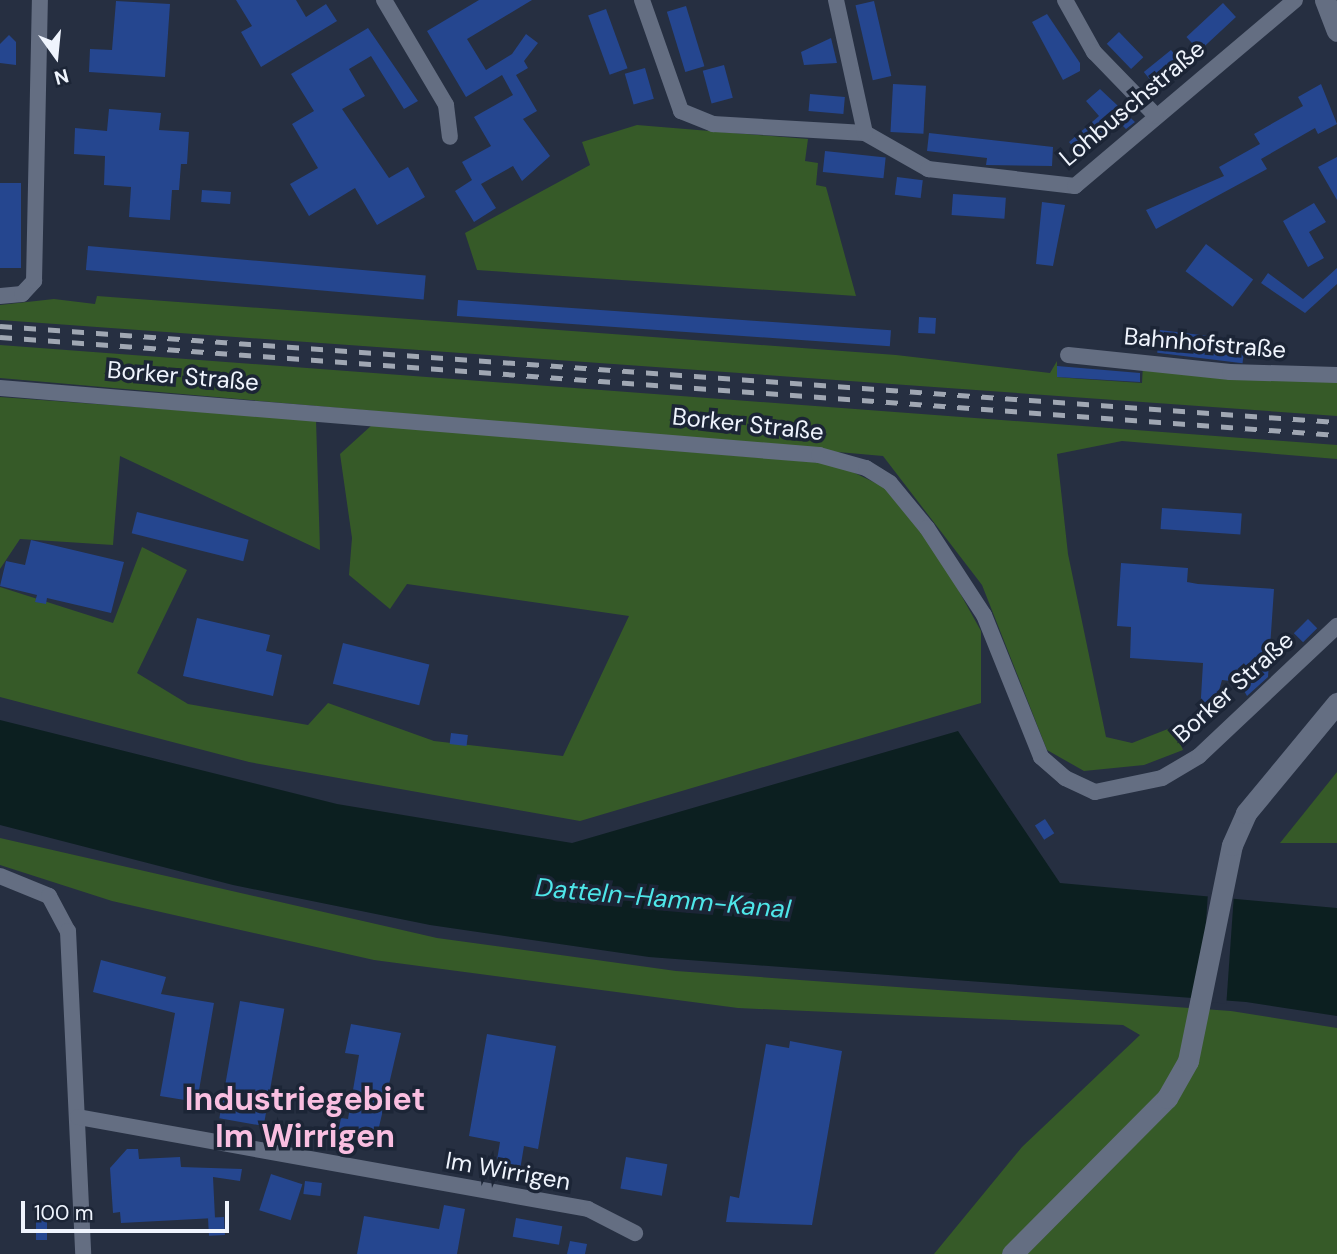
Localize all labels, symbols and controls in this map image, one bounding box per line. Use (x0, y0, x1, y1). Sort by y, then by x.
north arrow (21, 21, 91, 91)
street label: Lohbuschstraße (1054, 34, 1210, 172)
text: N (52, 63, 72, 91)
street label: Bahnhofstraße (1123, 322, 1287, 364)
street label: Borker Straße (106, 355, 260, 397)
street label: Borker Straße (671, 402, 825, 446)
street label: Borker Straße (1167, 625, 1299, 749)
water label: Datteln-Hamm-Kanal (534, 872, 792, 926)
district label: Industriegebiet Im Wirrigen (185, 1081, 425, 1156)
street label: Im Wirrigen (443, 1146, 573, 1196)
scale bar (24, 1188, 233, 1232)
text: 100 m (34, 1199, 94, 1227)

